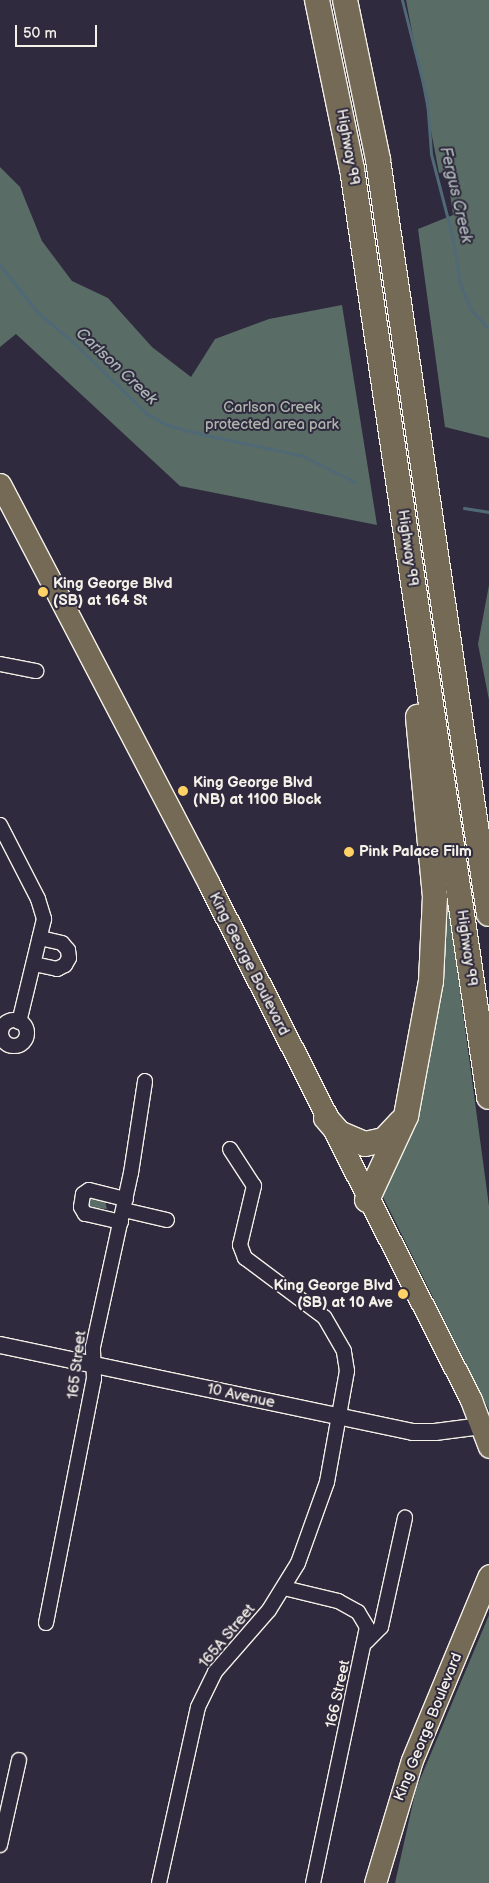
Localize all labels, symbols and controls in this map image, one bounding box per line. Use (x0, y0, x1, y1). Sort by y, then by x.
scale bar (18, 15, 100, 47)
text: 50 m (23, 24, 57, 43)
street label: Highway 99 (332, 107, 364, 187)
water label: Fergus Creek (435, 145, 475, 245)
water label: Carlson Creek (71, 325, 161, 409)
park label: Carlson Creek protected area park (205, 398, 339, 433)
street label: Highway 99 (394, 508, 422, 588)
place label: King George Blvd (SB) at 164 St (53, 574, 172, 609)
marker: King George Blvd (SB) at 164 St (37, 586, 49, 598)
place label: King George Blvd (NB) at 1100 Block (193, 773, 321, 808)
marker: King George Blvd (NB) at 1100 Block (177, 785, 189, 797)
place label: Pink Palace Film (359, 843, 472, 861)
marker: Pink Palace Film (343, 846, 355, 858)
street label: King George Boulevard (205, 890, 293, 1038)
street label: Highway 99 (453, 908, 481, 988)
place label: King George Blvd (SB) at 10 Ave (274, 1276, 393, 1311)
marker: King George Blvd (SB) at 10 Ave (397, 1288, 409, 1300)
street label: 165 Street (64, 1330, 90, 1400)
street label: 10 Avenue (205, 1380, 277, 1412)
street label: 165A Street (195, 1600, 259, 1672)
street label: King George Boulevard (390, 1650, 466, 1804)
street label: 166 Street (322, 1658, 354, 1730)

